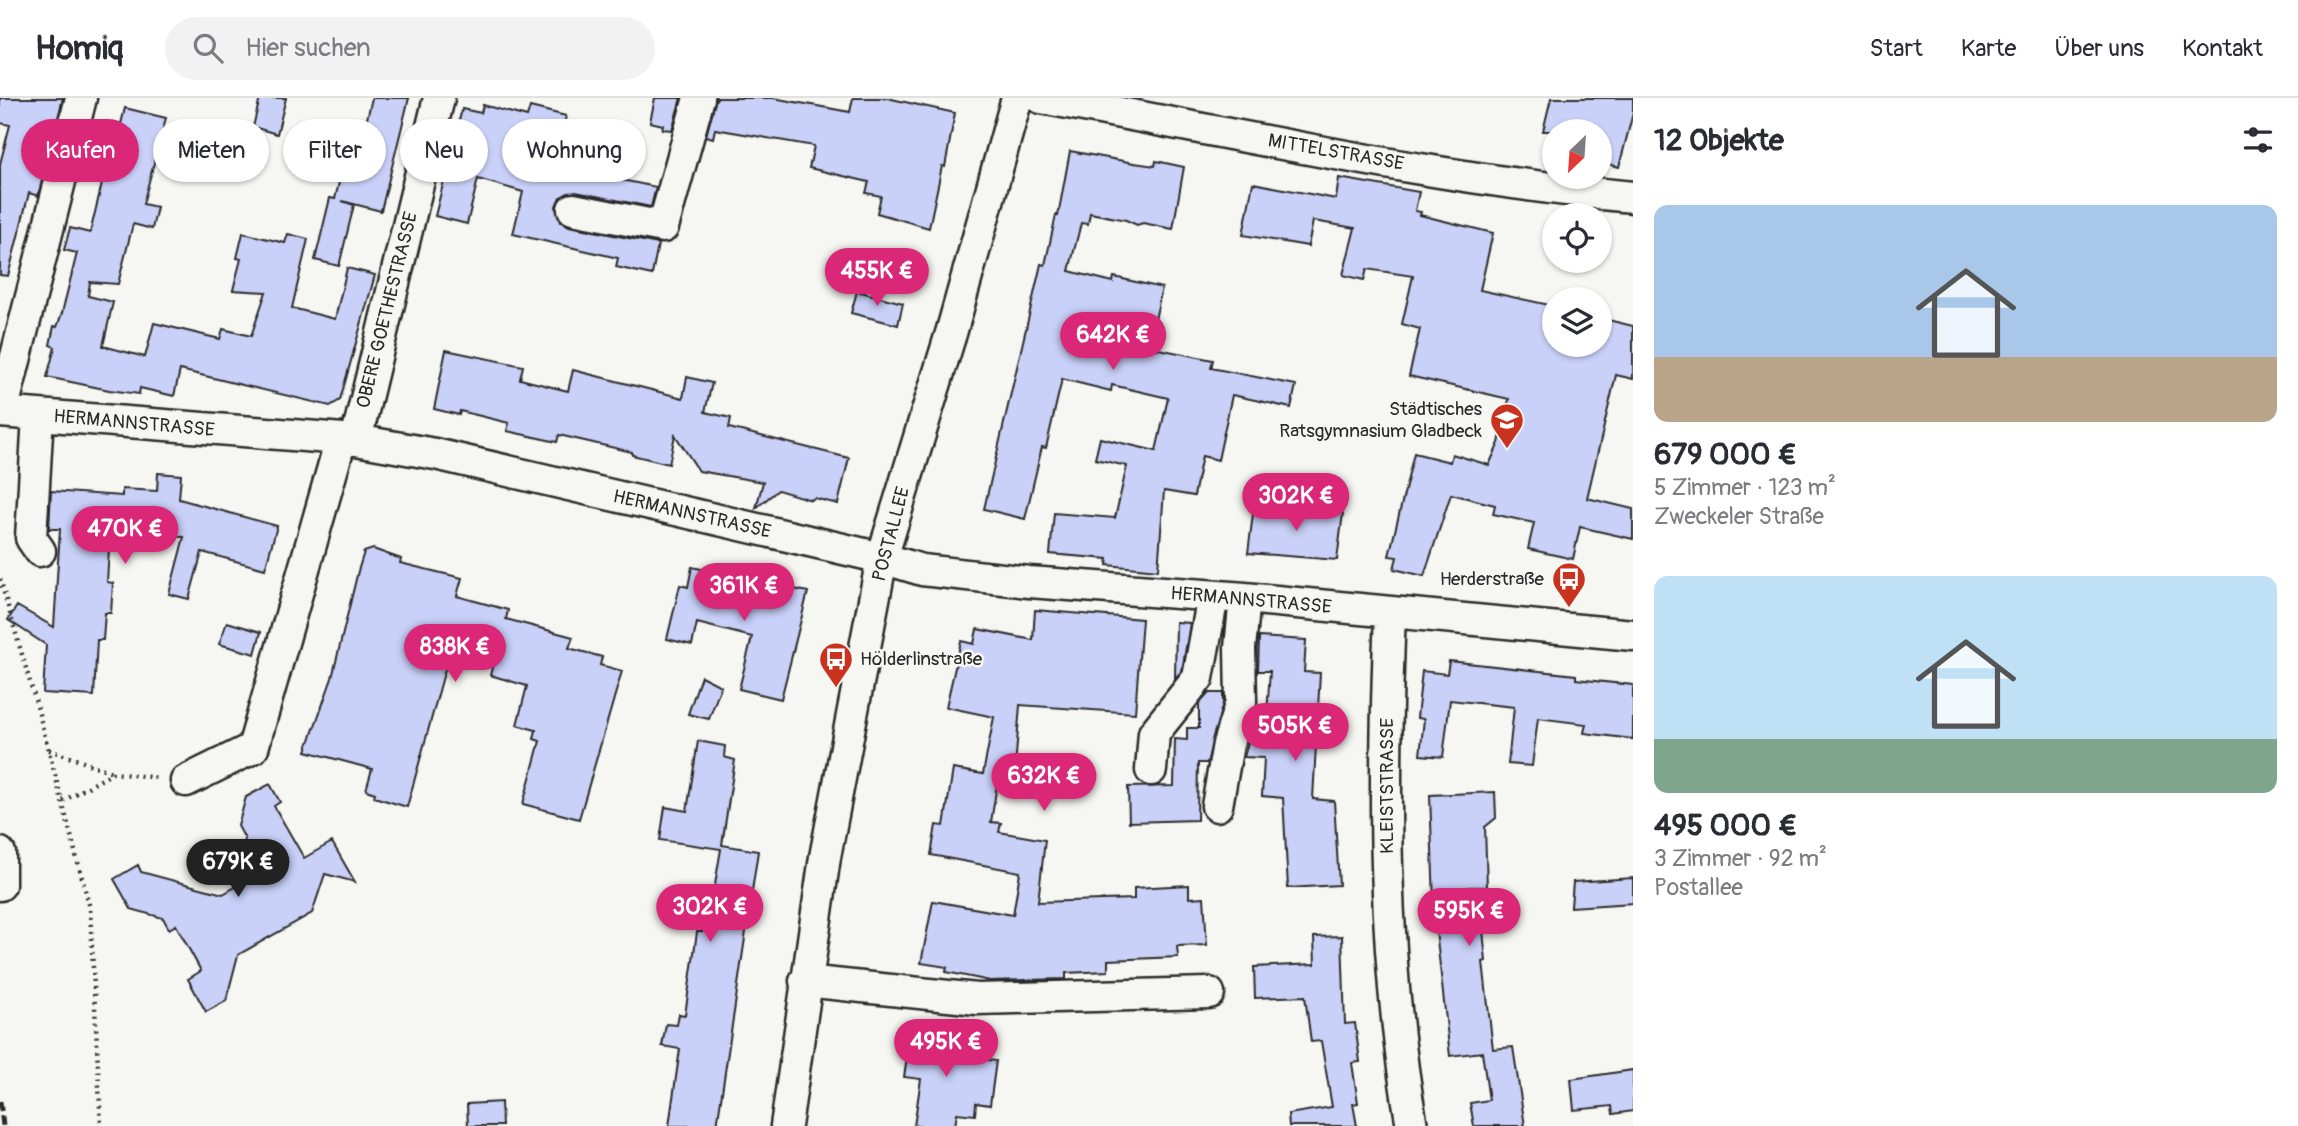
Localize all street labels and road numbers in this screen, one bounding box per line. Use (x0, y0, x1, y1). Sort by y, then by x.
street label: MITTELSTRASSE (1266, 128, 1406, 176)
street label: OBERE GOETHESTRASSE (351, 209, 423, 411)
street label: HERMANNSTRASSE (52, 404, 216, 442)
street label: HERMANNSTRASSE (611, 484, 774, 544)
street label: POSTALLEE (867, 484, 915, 584)
street label: HERMANNSTRASSE (1169, 581, 1333, 619)
street label: KLEISTSTRASSE (1375, 718, 1399, 854)

